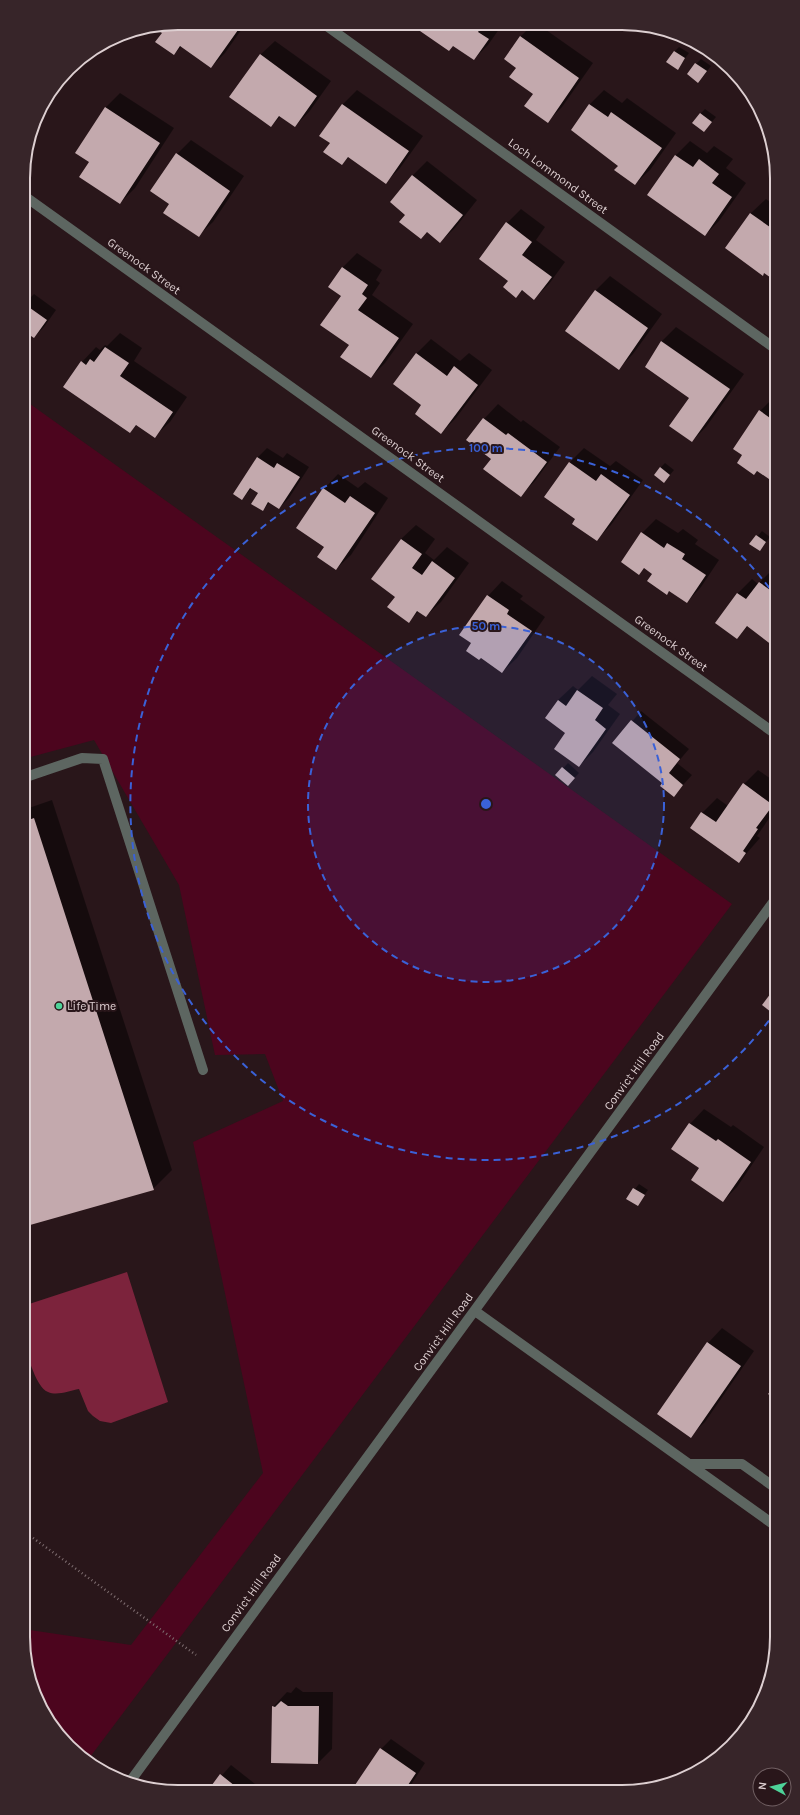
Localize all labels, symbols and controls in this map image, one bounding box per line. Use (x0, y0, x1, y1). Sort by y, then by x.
street label: Loch Lommond Street (505, 135, 611, 217)
street label: Greenock Street (105, 235, 184, 297)
street label: Greenock Street (369, 423, 448, 485)
text: 100 m (469, 441, 503, 455)
street label: Greenock Street (632, 612, 711, 674)
text: 50 m (472, 619, 501, 633)
centre of rings (479, 797, 493, 811)
place label: Life Time (67, 999, 116, 1013)
marker: Life Time (54, 1001, 64, 1011)
street label: Convict Hill Road (601, 1029, 667, 1113)
street label: Convict Hill Road (410, 1290, 476, 1374)
street label: Convict Hill Road (218, 1551, 284, 1635)
north arrow (752, 1767, 792, 1807)
text: N (756, 1781, 770, 1791)

